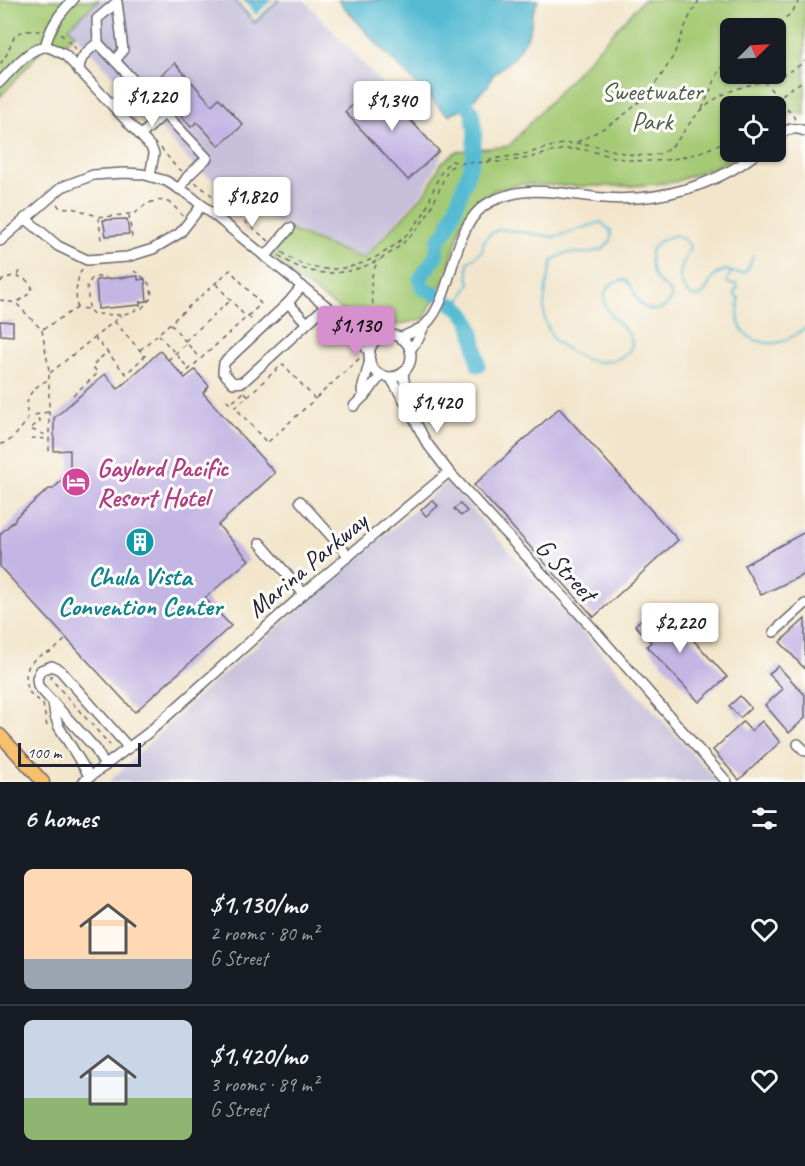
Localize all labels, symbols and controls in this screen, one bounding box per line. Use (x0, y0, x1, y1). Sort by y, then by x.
north arrow (720, 18, 786, 84)
map controls (720, 18, 786, 162)
park label: Sweetwater Park (601, 75, 704, 138)
pin: $1,220 (103, 77, 201, 128)
pin: $1,340 (343, 81, 441, 132)
text: $1,220 (128, 84, 176, 109)
text: $1,340 (368, 88, 416, 113)
button: locate (720, 96, 786, 162)
pin: $1,820 (203, 177, 301, 228)
text: $1,820 (228, 184, 276, 209)
pin: $1,130 (307, 306, 405, 357)
text: $1,130 (332, 313, 380, 338)
pin: $1,420 (388, 383, 486, 434)
text: $1,420 (413, 390, 461, 415)
place label: Gaylord Pacific Resort Hotel (97, 451, 229, 514)
hotel icon: Gaylord Pacific Resort Hotel (60, 466, 92, 498)
street label: Marina Parkway (240, 504, 376, 625)
building icon: Chula Vista Convention Center (124, 526, 156, 558)
street label: G Street (528, 531, 606, 611)
place label: Chula Vista Convention Center (58, 560, 225, 623)
pin: $2,220 (631, 603, 729, 654)
text: $2,220 (656, 610, 704, 635)
scale bar (18, 740, 141, 768)
text: 100 m (27, 743, 61, 763)
text: 6 homes (24, 802, 98, 835)
icon: filters (748, 802, 781, 835)
text: $1,130/mo (210, 888, 307, 921)
icon: home (72, 893, 144, 965)
icon: heart (748, 913, 781, 946)
text: 2 rooms · 80 m² (210, 921, 318, 946)
text: G Street (210, 946, 268, 971)
text: $1,420/mo (210, 1039, 307, 1072)
icon: home (72, 1044, 144, 1116)
icon: heart (748, 1064, 781, 1097)
text: 3 rooms · 89 m² (210, 1072, 318, 1097)
text: G Street (210, 1097, 268, 1122)

